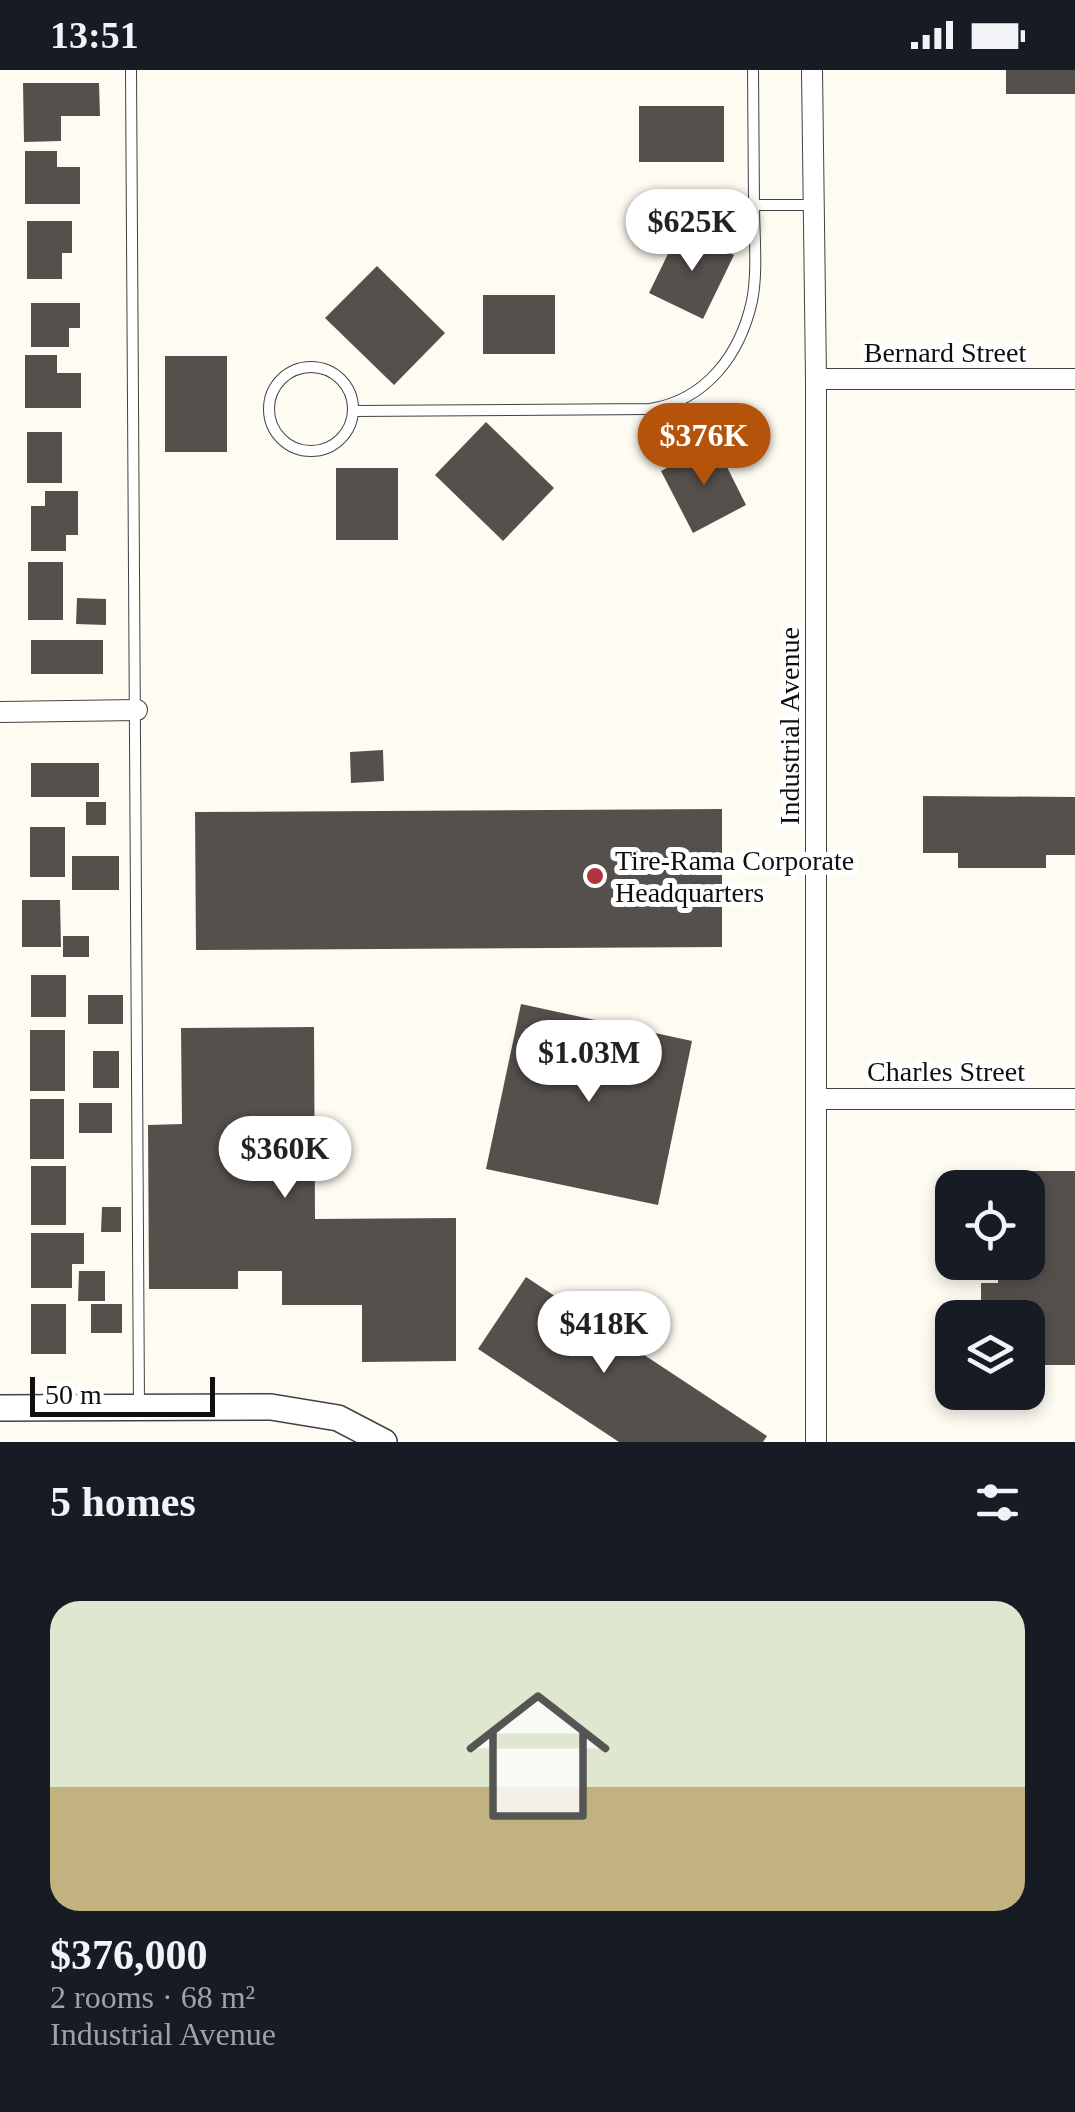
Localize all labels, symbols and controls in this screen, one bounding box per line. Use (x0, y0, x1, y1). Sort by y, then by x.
text: 13:51 (50, 14, 139, 56)
pin: $625K (622, 189, 762, 274)
text: $625K (648, 203, 736, 239)
street label: Bernard Street (864, 337, 1026, 368)
pin: $376K (634, 403, 774, 488)
text: $376K (660, 417, 748, 453)
street label: Industrial Avenue (774, 627, 805, 825)
place label: Tire-Rama Corporate Headquarters (615, 845, 854, 908)
marker: Tire-Rama Corporate Headquarters (584, 865, 606, 887)
pin: $1.03M (508, 1020, 670, 1105)
text: $1.03M (538, 1034, 640, 1070)
street label: Charles Street (867, 1056, 1025, 1087)
pin: $360K (215, 1116, 355, 1201)
text: $360K (241, 1130, 329, 1166)
map controls (935, 1170, 1045, 1410)
button: locate (935, 1170, 1045, 1280)
pin: $418K (534, 1291, 674, 1376)
button: layers (935, 1300, 1045, 1410)
text: $418K (560, 1305, 648, 1341)
scale bar (30, 1372, 215, 1416)
text: 50 m (45, 1379, 102, 1410)
icon: filters (970, 1475, 1025, 1530)
text: 5 homes (50, 1479, 196, 1525)
icon: home (448, 1666, 628, 1846)
text: $376,000 (50, 1932, 208, 1978)
text: 2 rooms · 68 m² (50, 1979, 255, 2015)
text: Industrial Avenue (50, 2016, 276, 2052)

